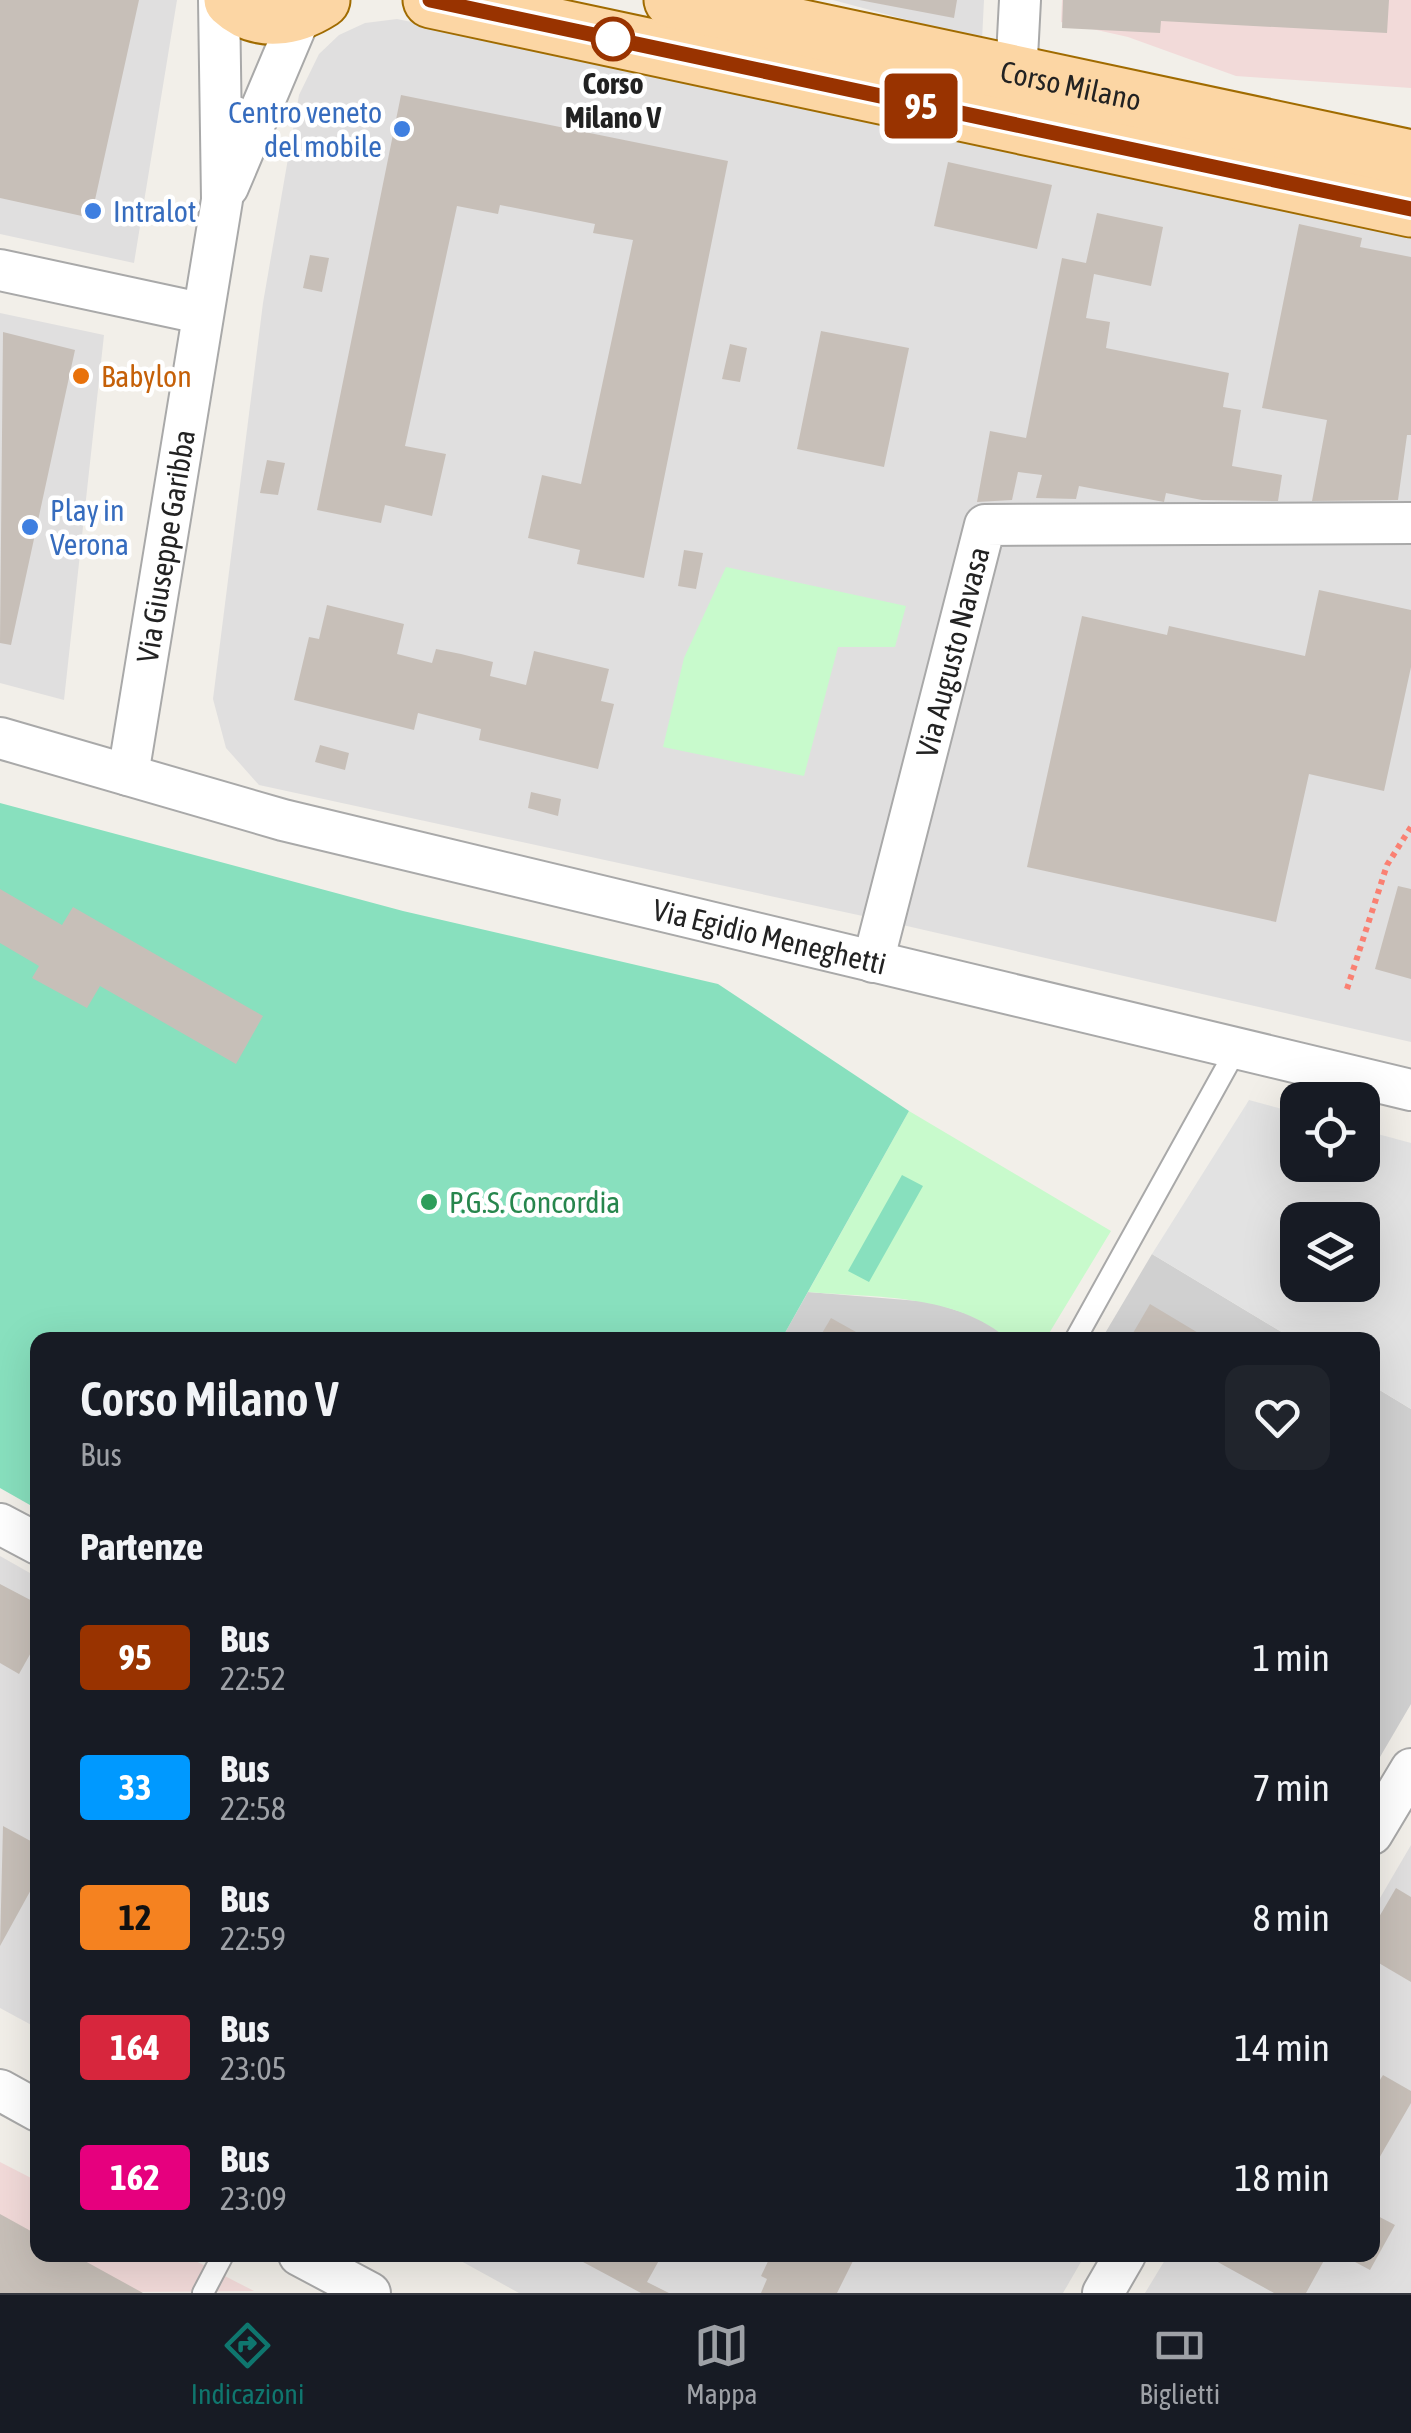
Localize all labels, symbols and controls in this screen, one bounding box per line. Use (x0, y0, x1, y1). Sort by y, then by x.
marker: Corso Milano V (592, 18, 634, 60)
street label: Corso Milano (998, 54, 1144, 117)
place label: Corso Milano V (565, 66, 661, 134)
line badge: 95 (876, 74, 966, 138)
text: 95 (905, 86, 937, 126)
place label: Centro veneto del mobile (228, 95, 382, 163)
marker: Centro veneto del mobile (391, 118, 413, 140)
place label: Intralot (113, 194, 196, 228)
marker: Intralot (82, 200, 104, 222)
place label: Babylon (101, 359, 192, 393)
marker: Babylon (70, 365, 92, 387)
street label: Via Giuseppe Garibba (130, 427, 201, 665)
place label: Play in Verona (50, 493, 129, 561)
marker: Play in Verona (19, 516, 41, 538)
street label: Via Augusto Navasa (909, 543, 996, 761)
street label: Via Egidio Meneghetti (650, 892, 890, 981)
map controls (1280, 1082, 1380, 1302)
button: locate (1280, 1082, 1380, 1182)
place label: P.G.S. Concordia (449, 1185, 620, 1219)
marker: P.G.S. Concordia (418, 1191, 440, 1213)
button: layers (1280, 1202, 1380, 1302)
button: heart (1225, 1365, 1330, 1470)
text: Corso Milano V (80, 1371, 339, 1426)
text: Bus (80, 1436, 122, 1473)
text: Partenze (80, 1525, 203, 1568)
text: Bus (220, 1617, 270, 1660)
text: 1 min (1252, 1636, 1330, 1679)
text: 95 (119, 1637, 151, 1677)
text: 22:52 (220, 1660, 286, 1697)
text: Bus (220, 1747, 270, 1790)
text: 7 min (1252, 1766, 1330, 1809)
text: 33 (119, 1767, 151, 1807)
text: 22:58 (220, 1790, 286, 1827)
text: Bus (220, 1877, 270, 1920)
text: 8 min (1252, 1896, 1330, 1939)
text: 12 (119, 1897, 151, 1937)
text: 22:59 (220, 1920, 286, 1957)
text: Bus (220, 2007, 270, 2050)
text: 14 min (1235, 2026, 1330, 2069)
text: 164 (110, 2027, 160, 2067)
text: 23:05 (220, 2050, 287, 2087)
text: Bus (220, 2137, 270, 2180)
text: 18 min (1235, 2156, 1330, 2199)
text: 162 (110, 2157, 160, 2197)
text: 23:09 (220, 2180, 287, 2217)
tab: Indicazioni (191, 2318, 304, 2410)
tab: Mappa (686, 2318, 757, 2410)
tab: Biglietti (1139, 2318, 1220, 2410)

